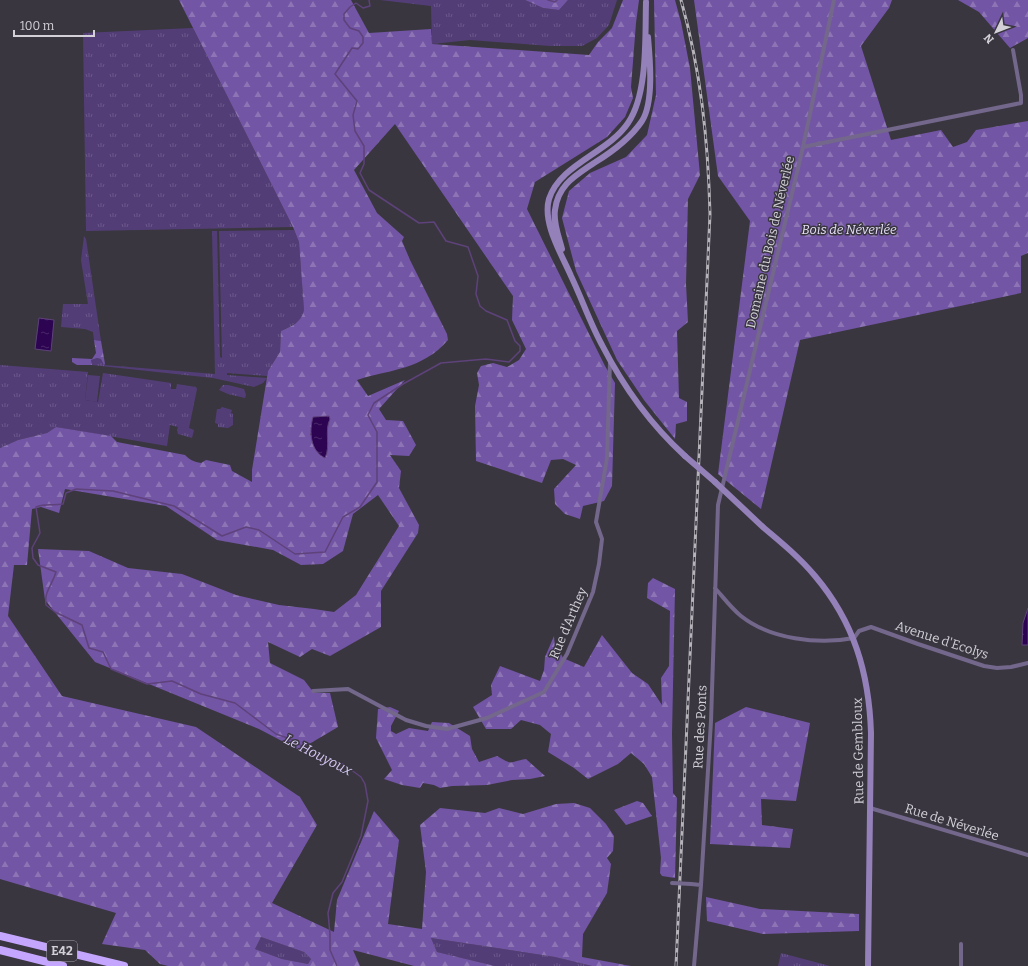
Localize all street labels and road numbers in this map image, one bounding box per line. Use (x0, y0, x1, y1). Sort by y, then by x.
street label: Domaine du Bois de Néverlée (743, 154, 797, 330)
street label: Rue d'Arthey (546, 585, 590, 661)
street label: Avenue d'Ecolys (894, 618, 990, 662)
street label: Rue des Ponts (690, 685, 710, 769)
street label: Rue de Gembloux (850, 698, 866, 804)
street label: Rue de Néverlée (903, 801, 1001, 843)
road number: E42 (47, 941, 77, 961)

